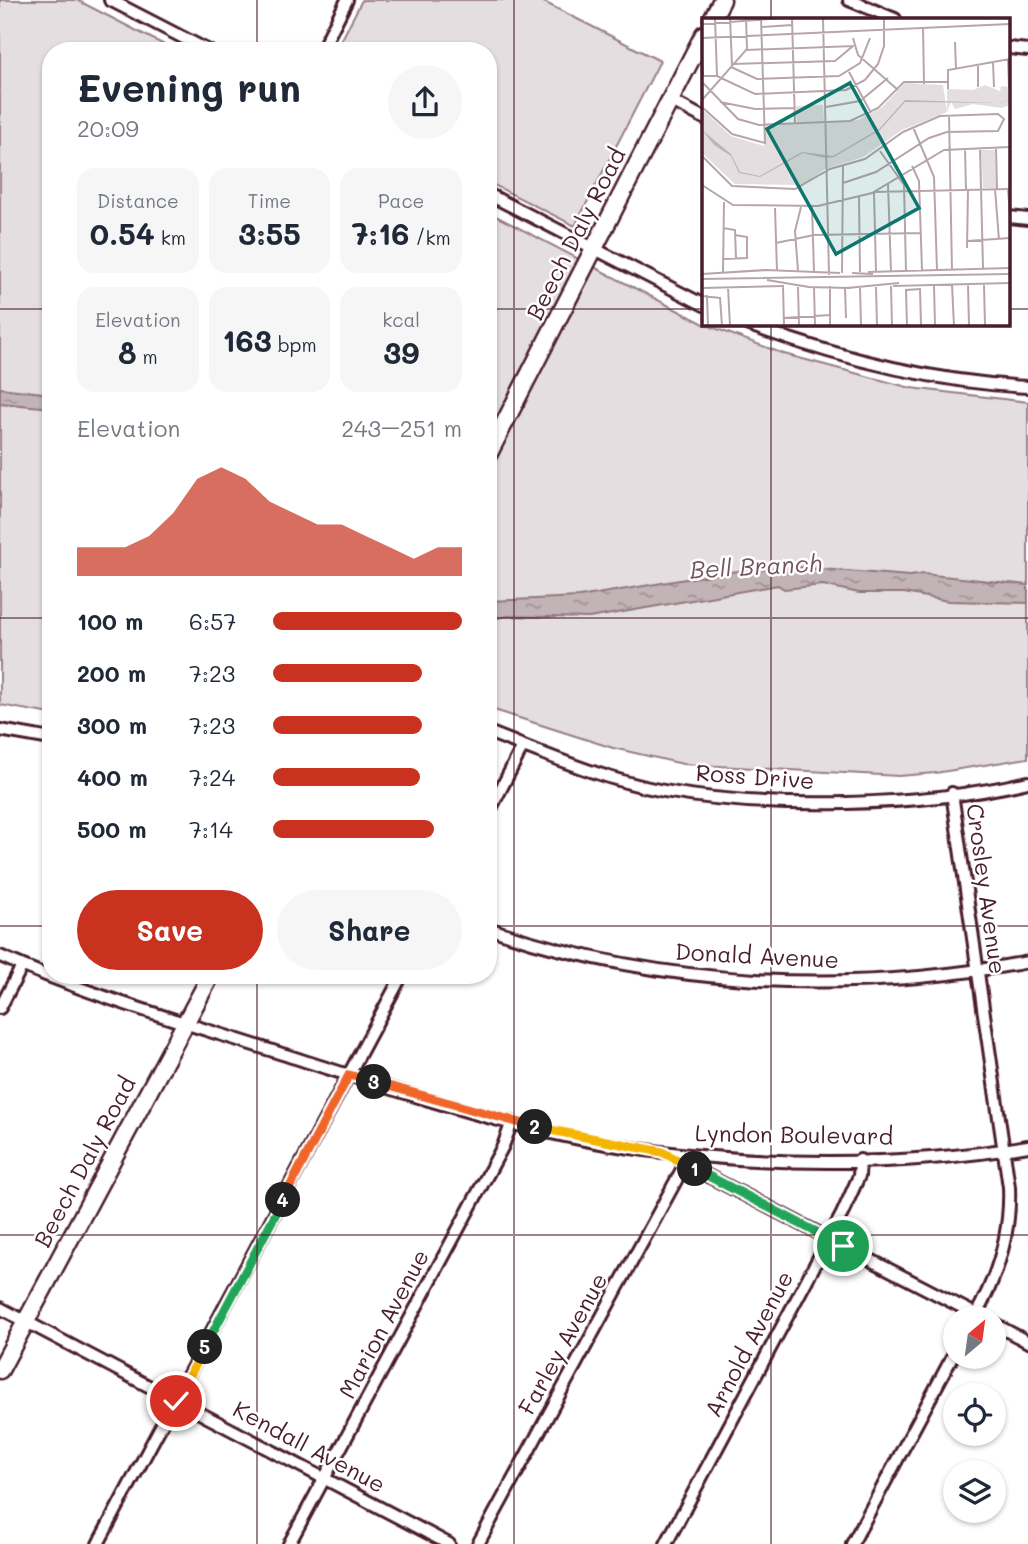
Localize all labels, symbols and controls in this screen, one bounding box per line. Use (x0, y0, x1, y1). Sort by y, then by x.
inset map (702, 18, 1010, 326)
text: Evening run (77, 62, 301, 112)
button: share (388, 65, 462, 139)
text: 20:09 (77, 113, 139, 143)
street label: Beech Daly Road (519, 142, 631, 325)
text: Distance (97, 188, 179, 213)
text: Time (248, 188, 291, 213)
text: Pace (378, 188, 424, 213)
text: 0.54 (90, 213, 155, 253)
text: 3:55 (238, 213, 301, 253)
text: 7:16 (352, 213, 409, 253)
text: km (155, 225, 186, 250)
text: /km (409, 225, 451, 250)
text: Elevation (95, 307, 180, 332)
text: kcal (382, 307, 420, 332)
text: 163 (222, 320, 272, 360)
text: 8 (118, 332, 137, 372)
text: bpm (272, 332, 317, 357)
text: 39 (383, 332, 419, 372)
text: m (137, 344, 158, 369)
text: Elevation (77, 413, 180, 443)
text: 243–251 m (341, 413, 462, 443)
water label: Bell Branch (689, 547, 823, 584)
text: 100 m (77, 606, 143, 636)
text: 6:57 (189, 606, 236, 636)
text: 200 m (77, 658, 146, 688)
text: 7:23 (189, 658, 235, 688)
text: 300 m (77, 710, 147, 740)
text: 7:23 (189, 710, 235, 740)
street label: Ross Drive (695, 757, 815, 795)
text: 400 m (77, 762, 148, 792)
text: 7:24 (189, 762, 235, 792)
street label: Crosley Avenue (960, 802, 1014, 976)
text: 500 m (77, 814, 147, 844)
text: 7:14 (189, 814, 233, 844)
button: Save (77, 890, 263, 970)
button: Share (277, 890, 462, 970)
street label: Donald Avenue (674, 936, 840, 974)
pin: 3 (356, 1064, 392, 1100)
text: 3 (368, 1069, 379, 1094)
street label: Beech Daly Road (26, 1071, 142, 1252)
pin: 2 (518, 1110, 552, 1144)
text: 2 (529, 1114, 540, 1139)
street label: Lyndon Boulevard (695, 1117, 893, 1151)
pin: 1 (678, 1152, 712, 1186)
text: 1 (690, 1156, 699, 1181)
pin: 4 (266, 1182, 300, 1218)
text: 4 (276, 1187, 289, 1212)
pin (813, 1216, 873, 1276)
icon: arrive (824, 1227, 862, 1265)
street label: Marion Avenue (331, 1244, 435, 1403)
street label: Arnold Avenue (697, 1265, 799, 1422)
street label: Farley Avenue (511, 1267, 613, 1420)
north arrow (943, 1306, 1006, 1368)
map controls (943, 1306, 1006, 1523)
pin: 5 (188, 1330, 222, 1364)
text: 5 (199, 1334, 210, 1359)
pin (146, 1371, 206, 1431)
icon: check (157, 1382, 195, 1420)
button: locate (943, 1383, 1006, 1446)
street label: Kendall Avenue (228, 1393, 391, 1499)
button: layers (943, 1460, 1006, 1523)

